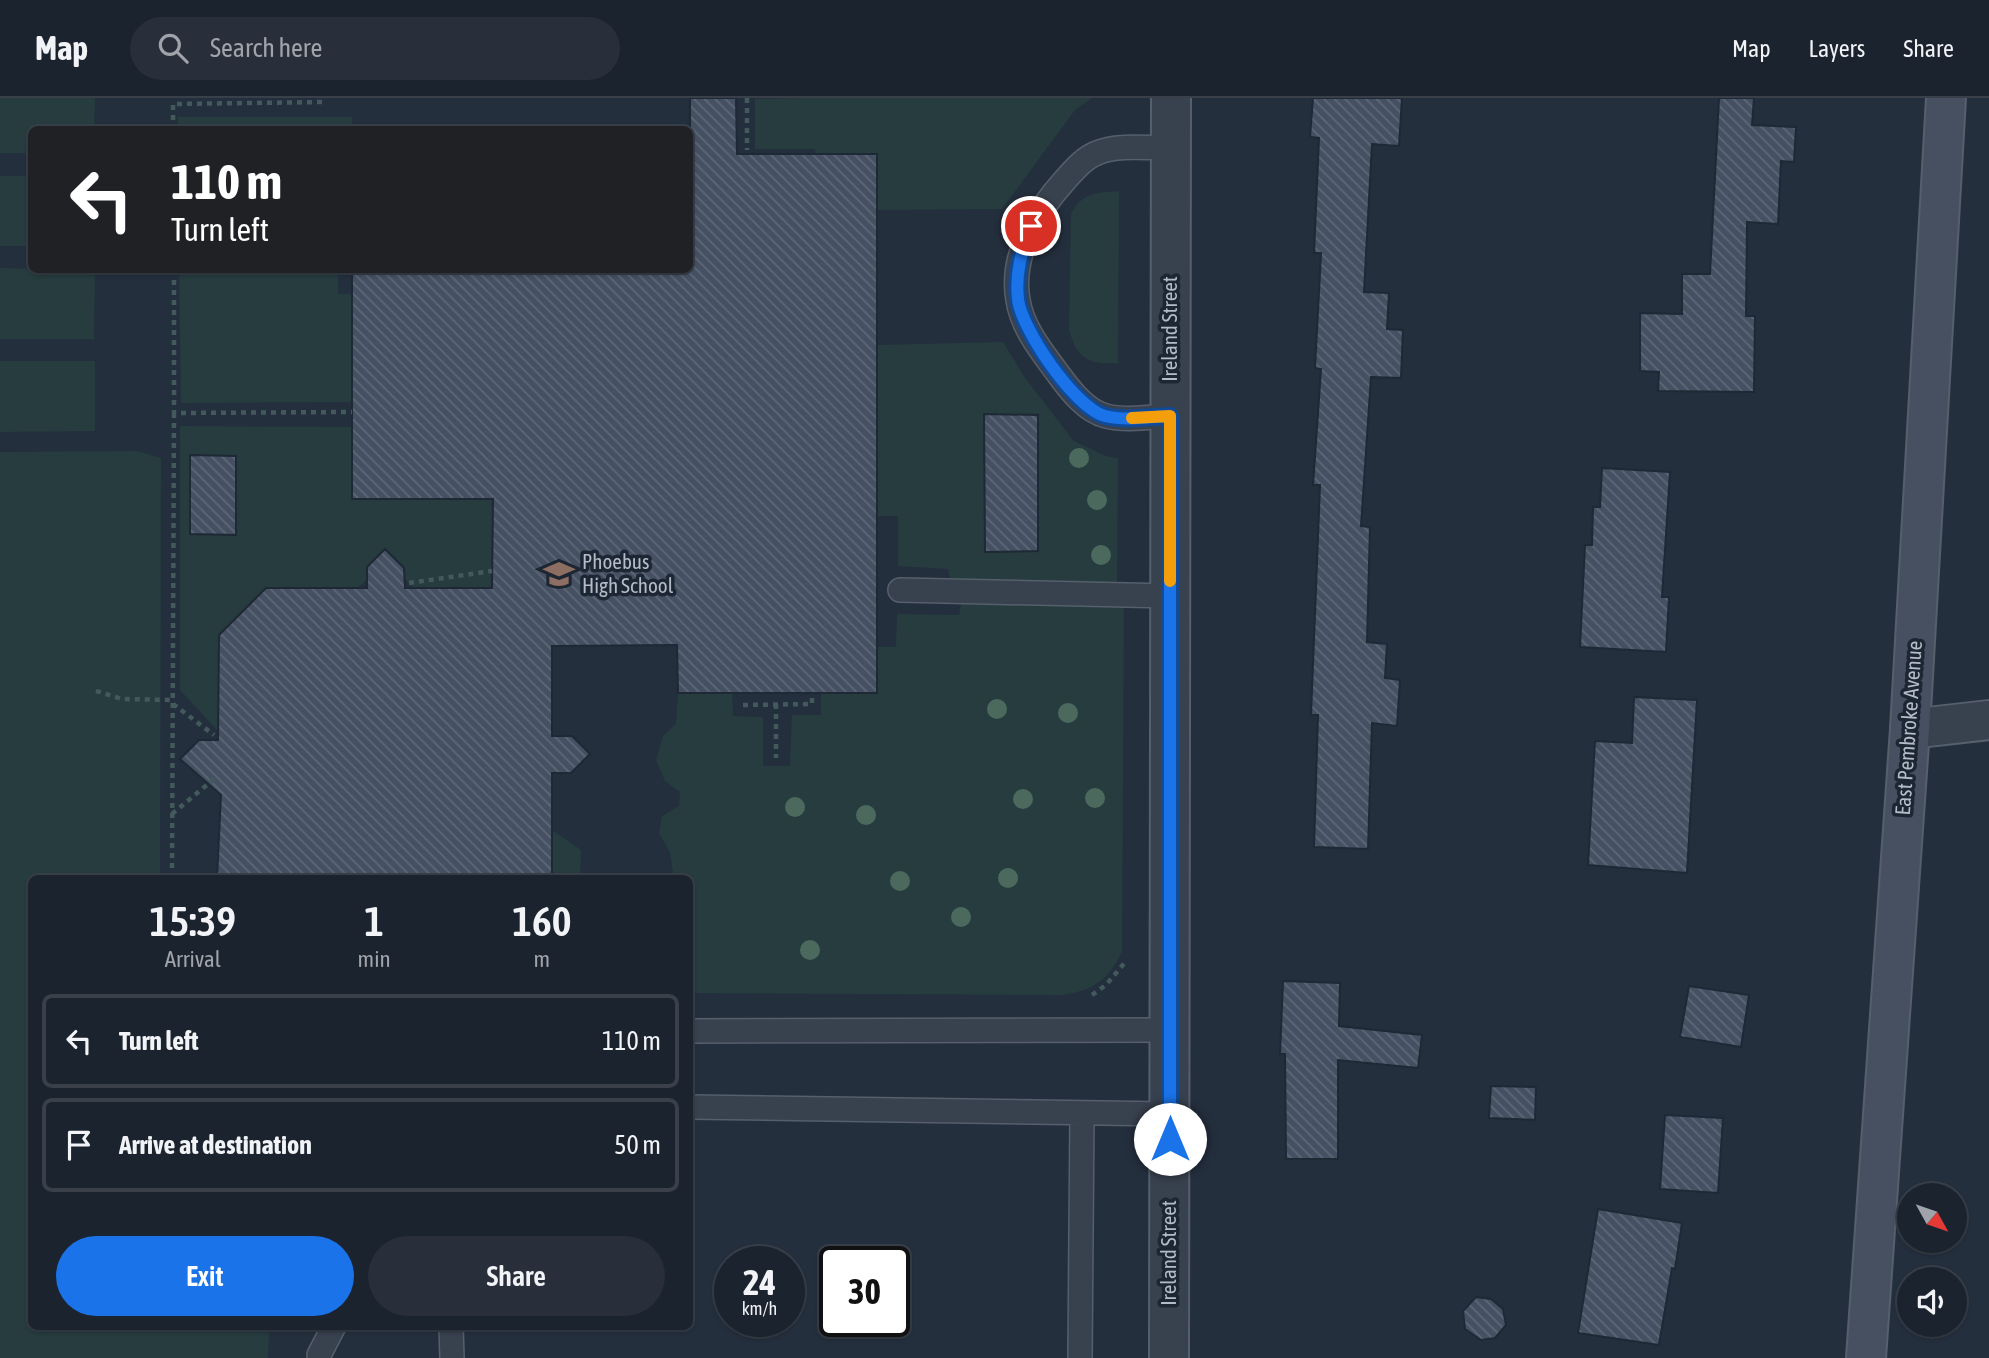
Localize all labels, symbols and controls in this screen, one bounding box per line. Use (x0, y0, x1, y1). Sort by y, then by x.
search box (130, 17, 620, 80)
text: Map (35, 29, 88, 67)
icon: search (154, 29, 192, 67)
text: Search here (210, 33, 322, 63)
text: Map (1732, 35, 1771, 62)
text: Layers (1809, 35, 1865, 62)
text: Share (1903, 35, 1954, 62)
text: 110 m (171, 153, 282, 209)
icon: left (56, 154, 147, 245)
pin (1001, 196, 1061, 256)
icon: arrive (1012, 207, 1050, 245)
text: Turn left (171, 211, 269, 248)
street label: Ireland Street (1157, 276, 1181, 382)
place label: Phoebus High School (582, 549, 674, 597)
school or university icon: Phoebus High School (542, 557, 576, 591)
street label: East Pembroke Avenue (1890, 640, 1926, 816)
text: 15:39 (150, 897, 236, 945)
text: 1 (364, 897, 384, 945)
text: 160 (512, 897, 571, 945)
text: Arrival (165, 946, 221, 972)
text: min (358, 946, 391, 972)
text: m (534, 946, 550, 972)
icon: left (60, 1022, 98, 1060)
text: Turn left (119, 1026, 199, 1056)
text: 110 m (602, 1026, 661, 1056)
position arrow (1133, 1102, 1207, 1176)
icon: arrive (60, 1126, 98, 1164)
text: Arrive at destination (119, 1130, 312, 1160)
text: 50 m (614, 1130, 661, 1160)
north arrow (1897, 1183, 1967, 1253)
map controls (1897, 1183, 1967, 1337)
street label: Ireland Street (1156, 1200, 1180, 1306)
button: Exit (56, 1236, 354, 1316)
button: Share (368, 1236, 665, 1316)
speed limit sign: 30 (819, 1246, 910, 1337)
text: 24 (743, 1262, 776, 1302)
button: sound (1897, 1267, 1967, 1337)
text: km/h (742, 1298, 777, 1319)

